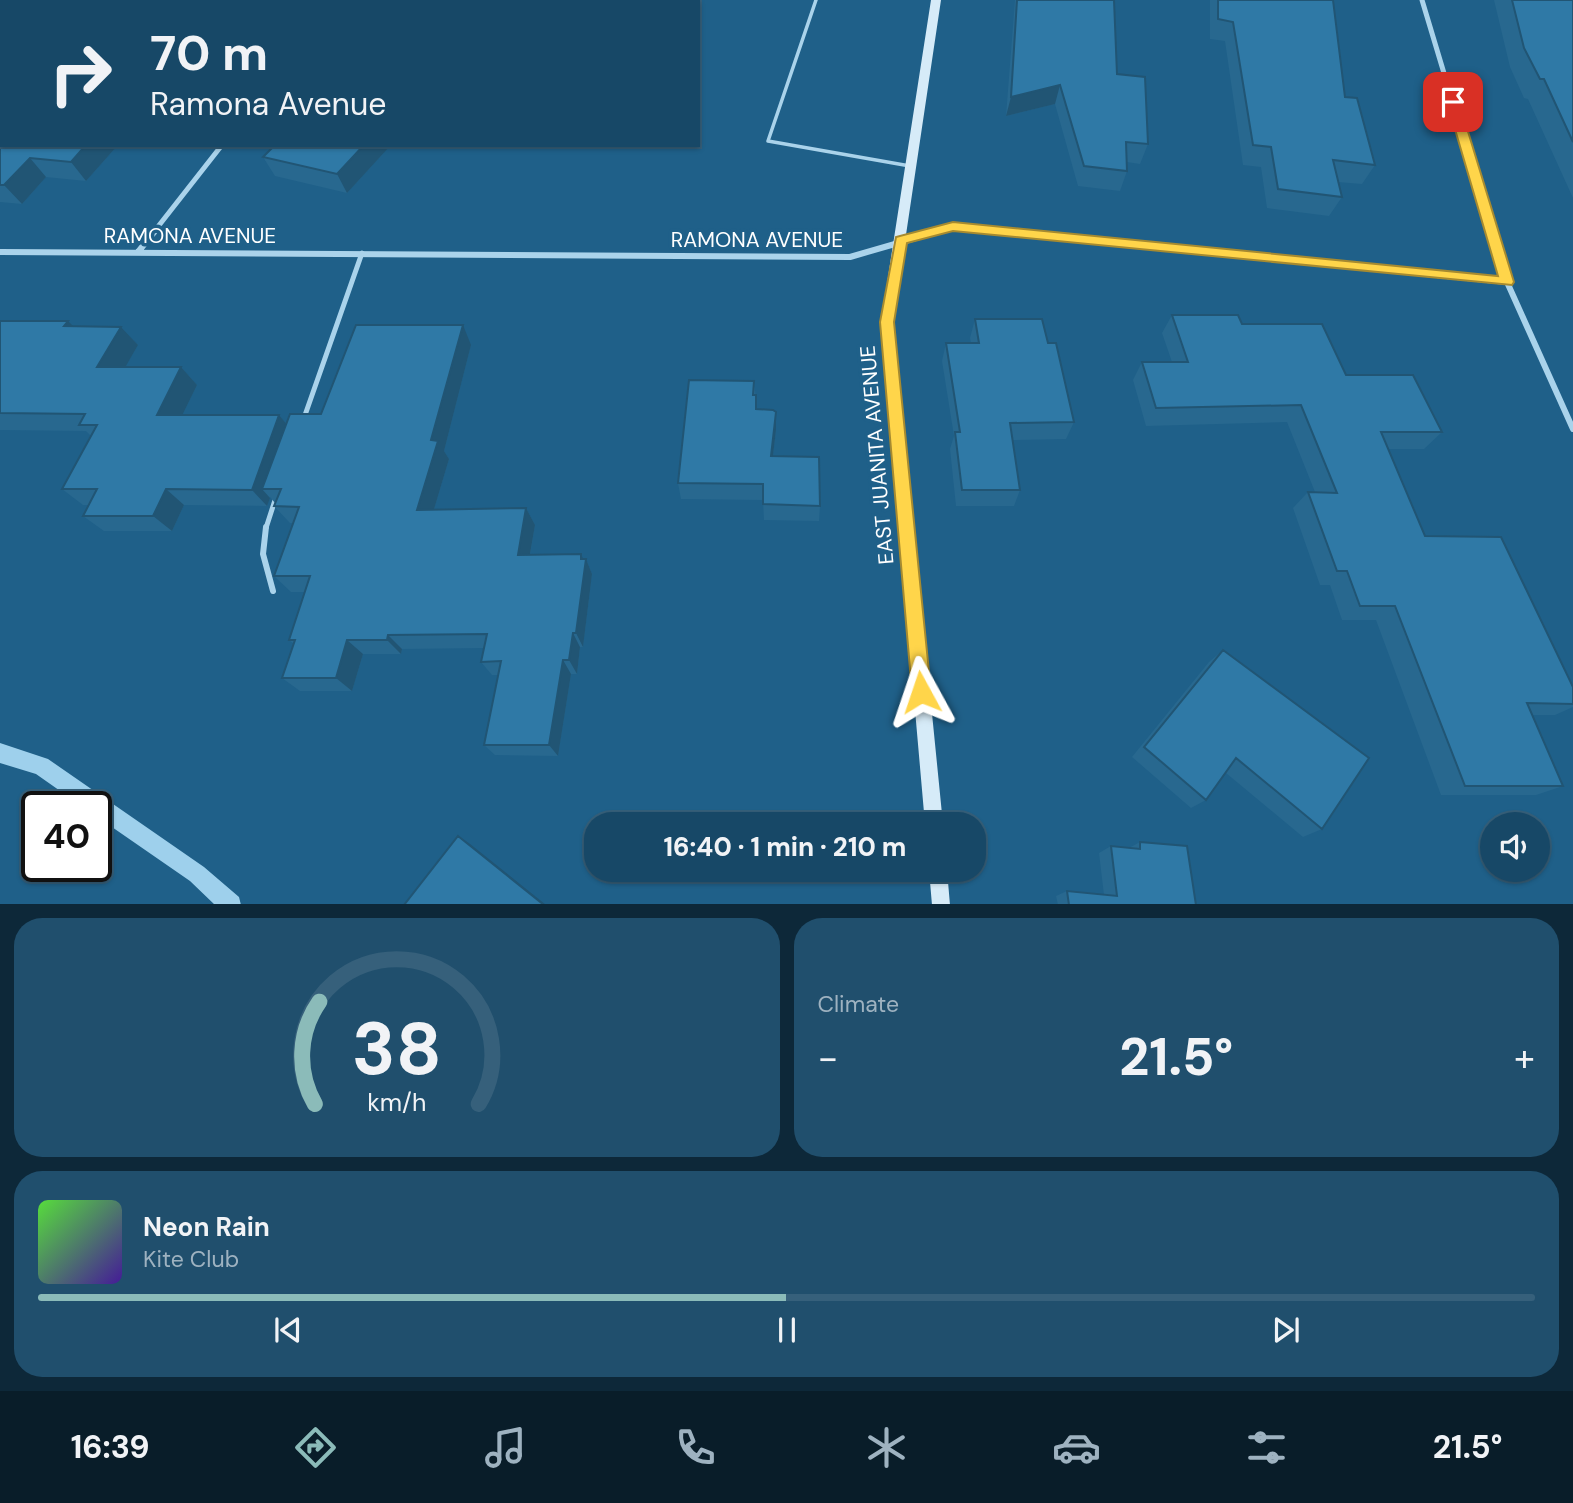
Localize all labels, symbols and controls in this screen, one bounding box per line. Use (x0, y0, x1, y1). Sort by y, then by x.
text: 70 m (150, 21, 268, 85)
icon: right (35, 28, 126, 119)
pin (1423, 72, 1483, 132)
text: Ramona Avenue (150, 83, 386, 125)
icon: arrive (1434, 83, 1472, 121)
street label: RAMONA AVENUE (104, 222, 276, 250)
street label: RAMONA AVENUE (671, 226, 843, 254)
street label: EAST JUANITA AVENUE (853, 344, 901, 566)
position arrow (884, 655, 958, 729)
speed limit sign: 40 (21, 791, 112, 882)
map controls (1480, 812, 1550, 882)
button: sound (1480, 812, 1550, 882)
text: 16:40 · 1 min · 210 m (664, 830, 906, 864)
text: Climate (818, 989, 899, 1019)
text: 38 (352, 1002, 442, 1097)
text: 21.5° (1119, 1023, 1233, 1091)
text: − (818, 1033, 838, 1083)
text: + (1514, 1033, 1535, 1083)
text: km/h (367, 1085, 426, 1118)
text: Neon Rain (143, 1210, 270, 1244)
text: Kite Club (143, 1244, 239, 1274)
icon: previous (269, 1311, 307, 1349)
icon: pause (768, 1311, 806, 1349)
icon: next (1267, 1311, 1305, 1349)
icon: directions (291, 1423, 340, 1472)
icon: music (481, 1423, 530, 1472)
icon: phone (671, 1423, 720, 1472)
icon: climate (862, 1423, 911, 1472)
icon: car (1052, 1423, 1101, 1472)
icon: filters (1242, 1423, 1291, 1472)
text: 16:39 (71, 1426, 150, 1468)
text: 21.5° (1433, 1426, 1502, 1468)

